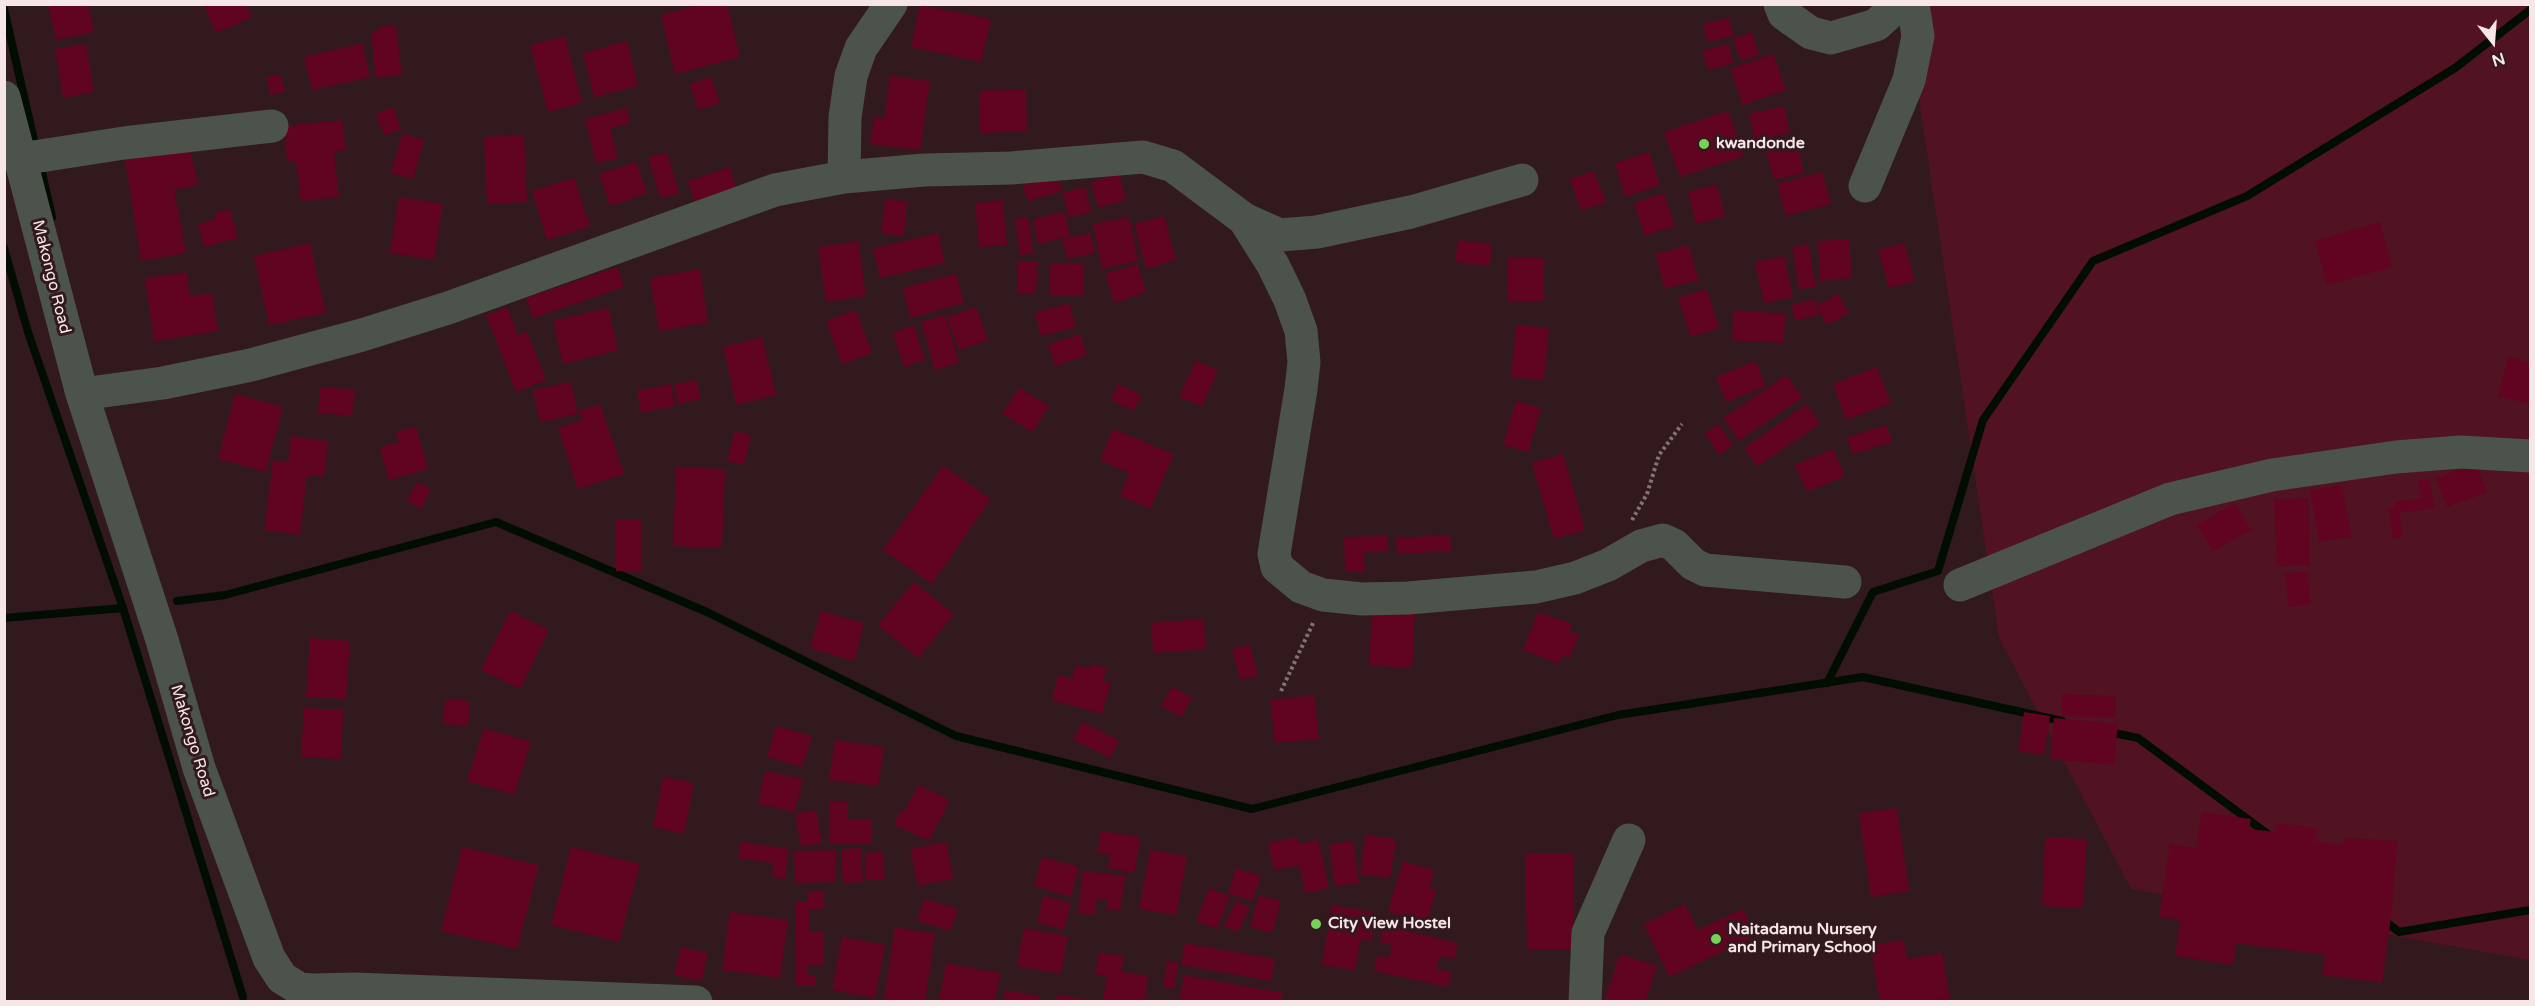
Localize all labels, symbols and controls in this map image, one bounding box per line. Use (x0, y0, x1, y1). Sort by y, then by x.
north arrow (2463, 12, 2523, 72)
text: N (2489, 48, 2507, 71)
place label: kwandonde (1716, 134, 1805, 154)
marker: kwandonde (1697, 137, 1711, 151)
street label: Makongo Road (28, 218, 74, 336)
street label: Makongo Road (166, 682, 218, 800)
place label: City View Hostel (1328, 914, 1451, 934)
marker: City View Hostel (1309, 917, 1323, 931)
place label: Naitadamu Nursery and Primary School (1728, 920, 1877, 958)
marker: Naitadamu Nursery and Primary School (1709, 932, 1723, 946)

